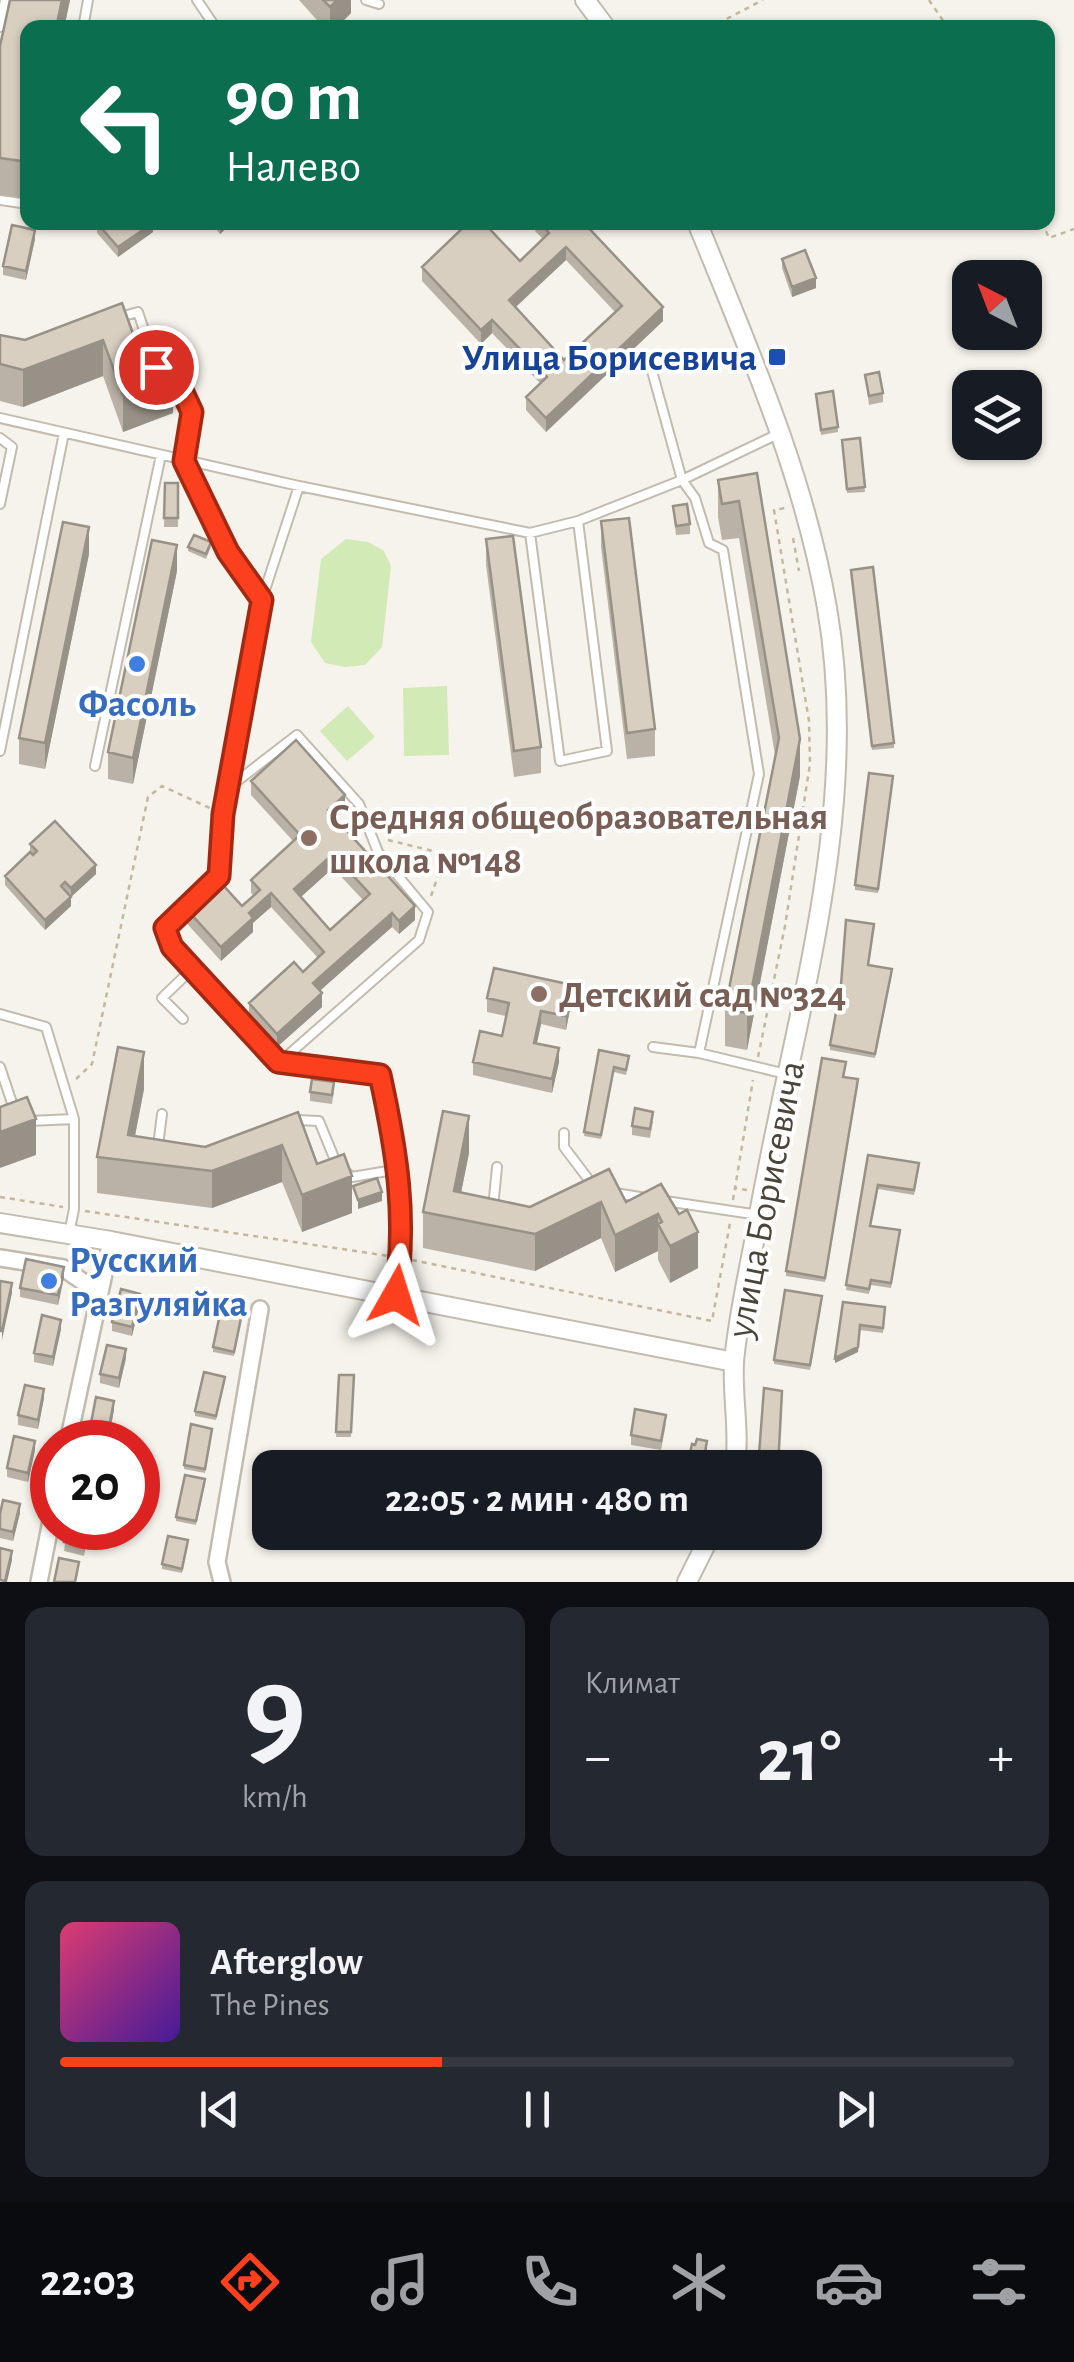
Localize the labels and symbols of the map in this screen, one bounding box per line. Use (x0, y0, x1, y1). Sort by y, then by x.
north arrow (952, 260, 1042, 350)
pin (114, 325, 199, 410)
place label: Улица Борисевича (462, 340, 757, 378)
marker: Улица Борисевича (766, 346, 788, 368)
marker: Фасоль (126, 653, 148, 675)
place label: Фасоль (78, 686, 196, 724)
place label: Средняя общеобразовательная школа №148 (329, 799, 828, 881)
marker: Средняя общеобразовательная школа №148 (298, 827, 320, 849)
place label: Детский сад №324 (559, 977, 846, 1015)
marker: Детский сад №324 (528, 983, 550, 1005)
street label: улица Борисевича (721, 1058, 812, 1342)
place label: Русский Разгуляйка (69, 1242, 248, 1324)
position arrow (344, 1243, 448, 1347)
marker: Русский Разгуляйка (38, 1270, 60, 1292)
speed limit sign: 20 (30, 1420, 160, 1550)

